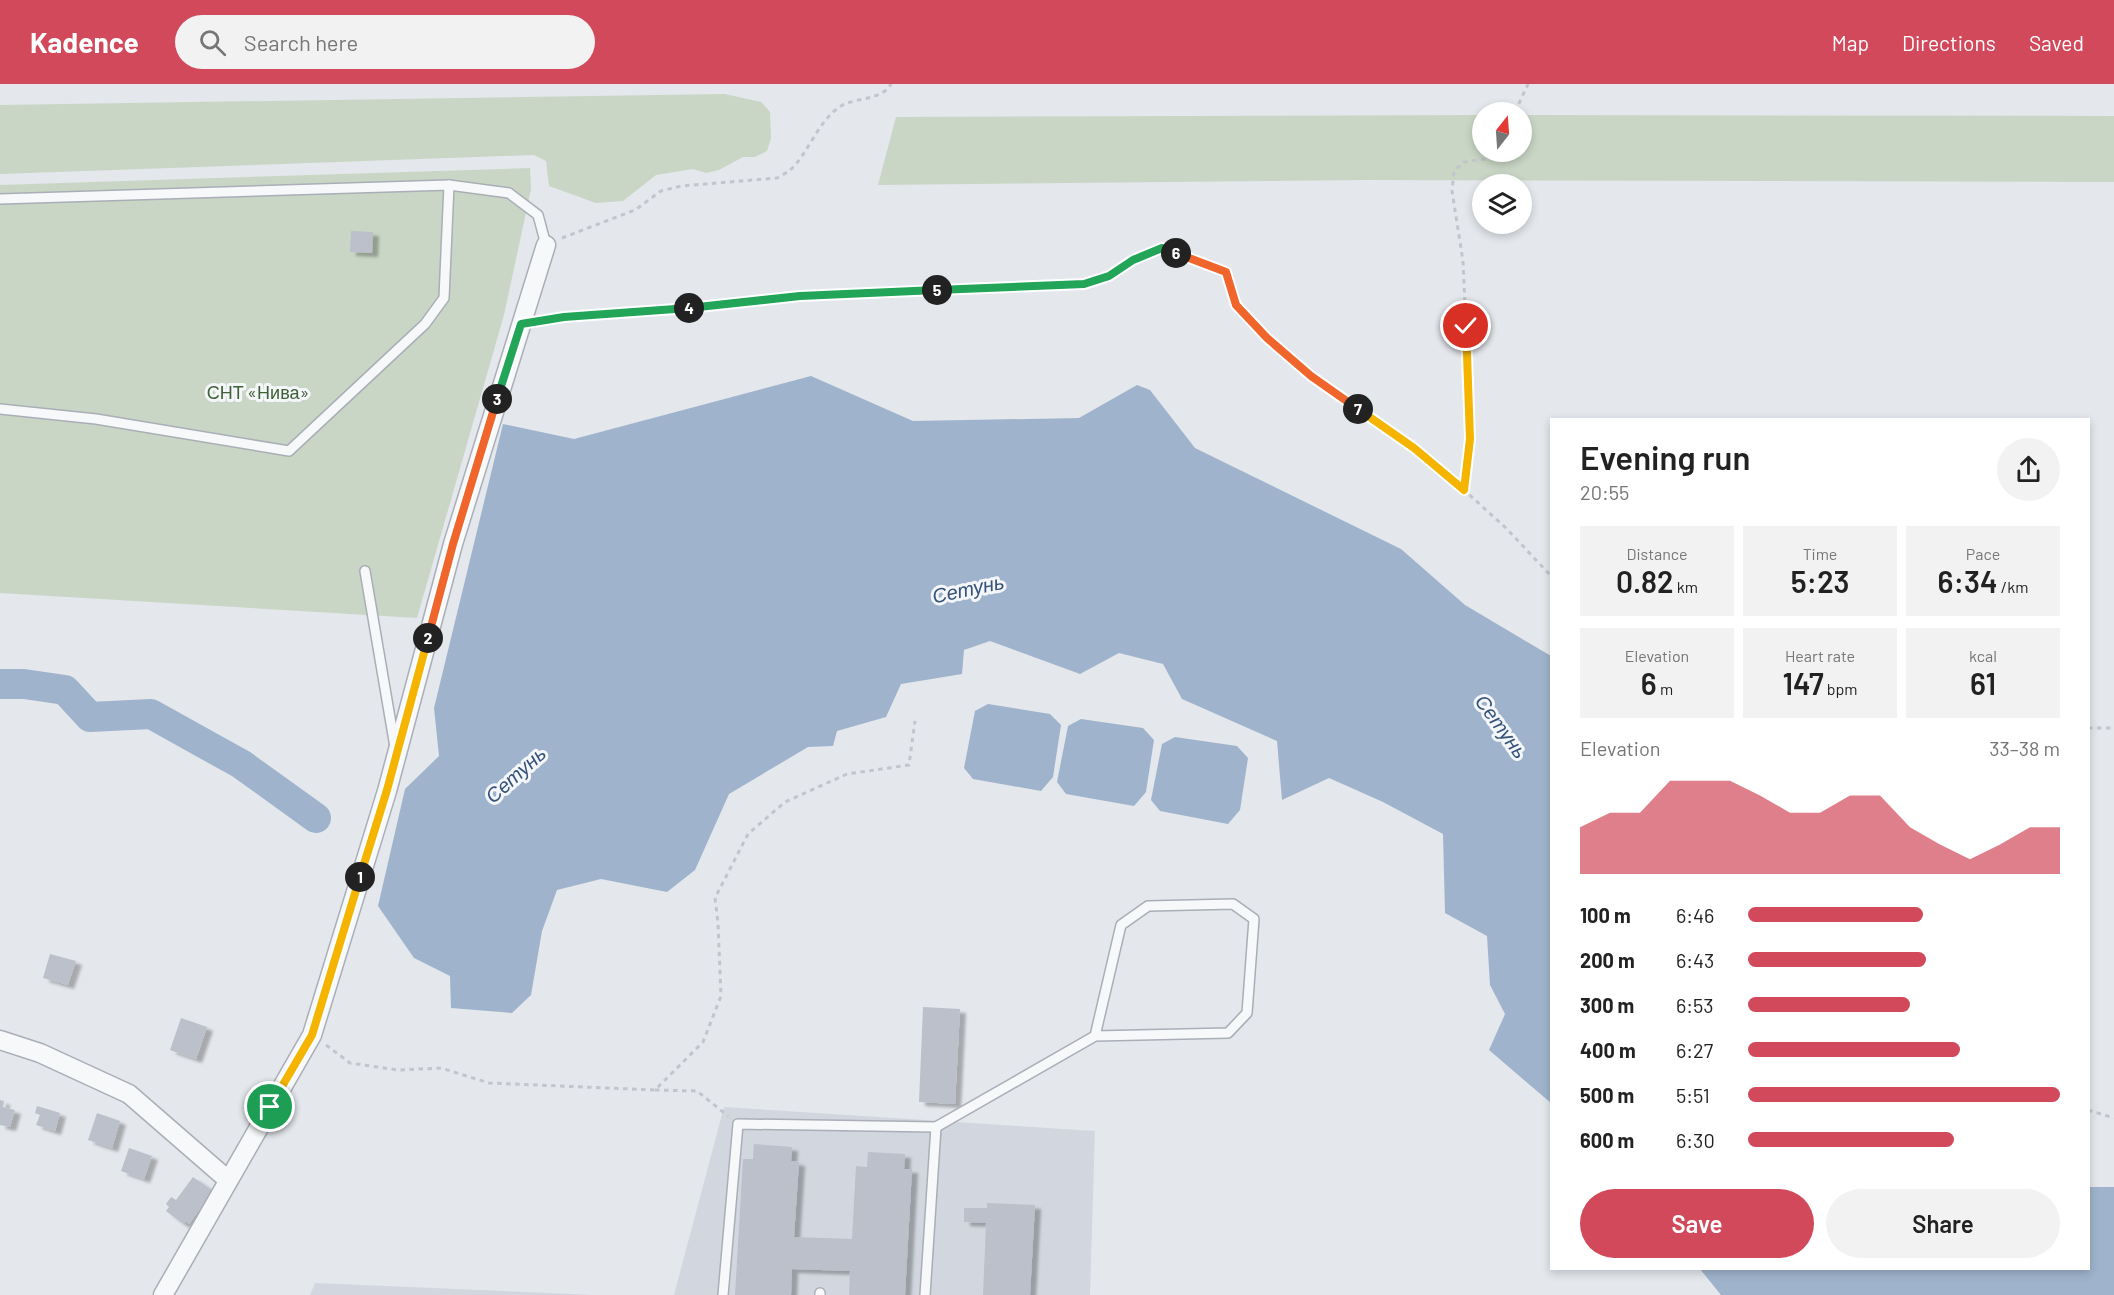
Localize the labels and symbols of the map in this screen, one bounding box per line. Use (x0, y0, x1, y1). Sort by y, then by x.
north arrow (1472, 102, 1532, 162)
pin: 6 (1161, 238, 1191, 268)
pin: 5 (922, 275, 952, 305)
pin: 4 (674, 293, 704, 323)
pin (1440, 300, 1491, 351)
park label: СНТ «Нива» (207, 381, 309, 403)
pin: 3 (482, 384, 512, 414)
pin: 7 (1343, 394, 1373, 424)
water label: Сетунь (930, 569, 1006, 607)
pin: 2 (413, 623, 443, 653)
water label: Сетунь (1471, 689, 1533, 763)
water label: Сетунь (480, 741, 550, 807)
pin: 1 (345, 862, 375, 892)
pin (244, 1081, 295, 1132)

